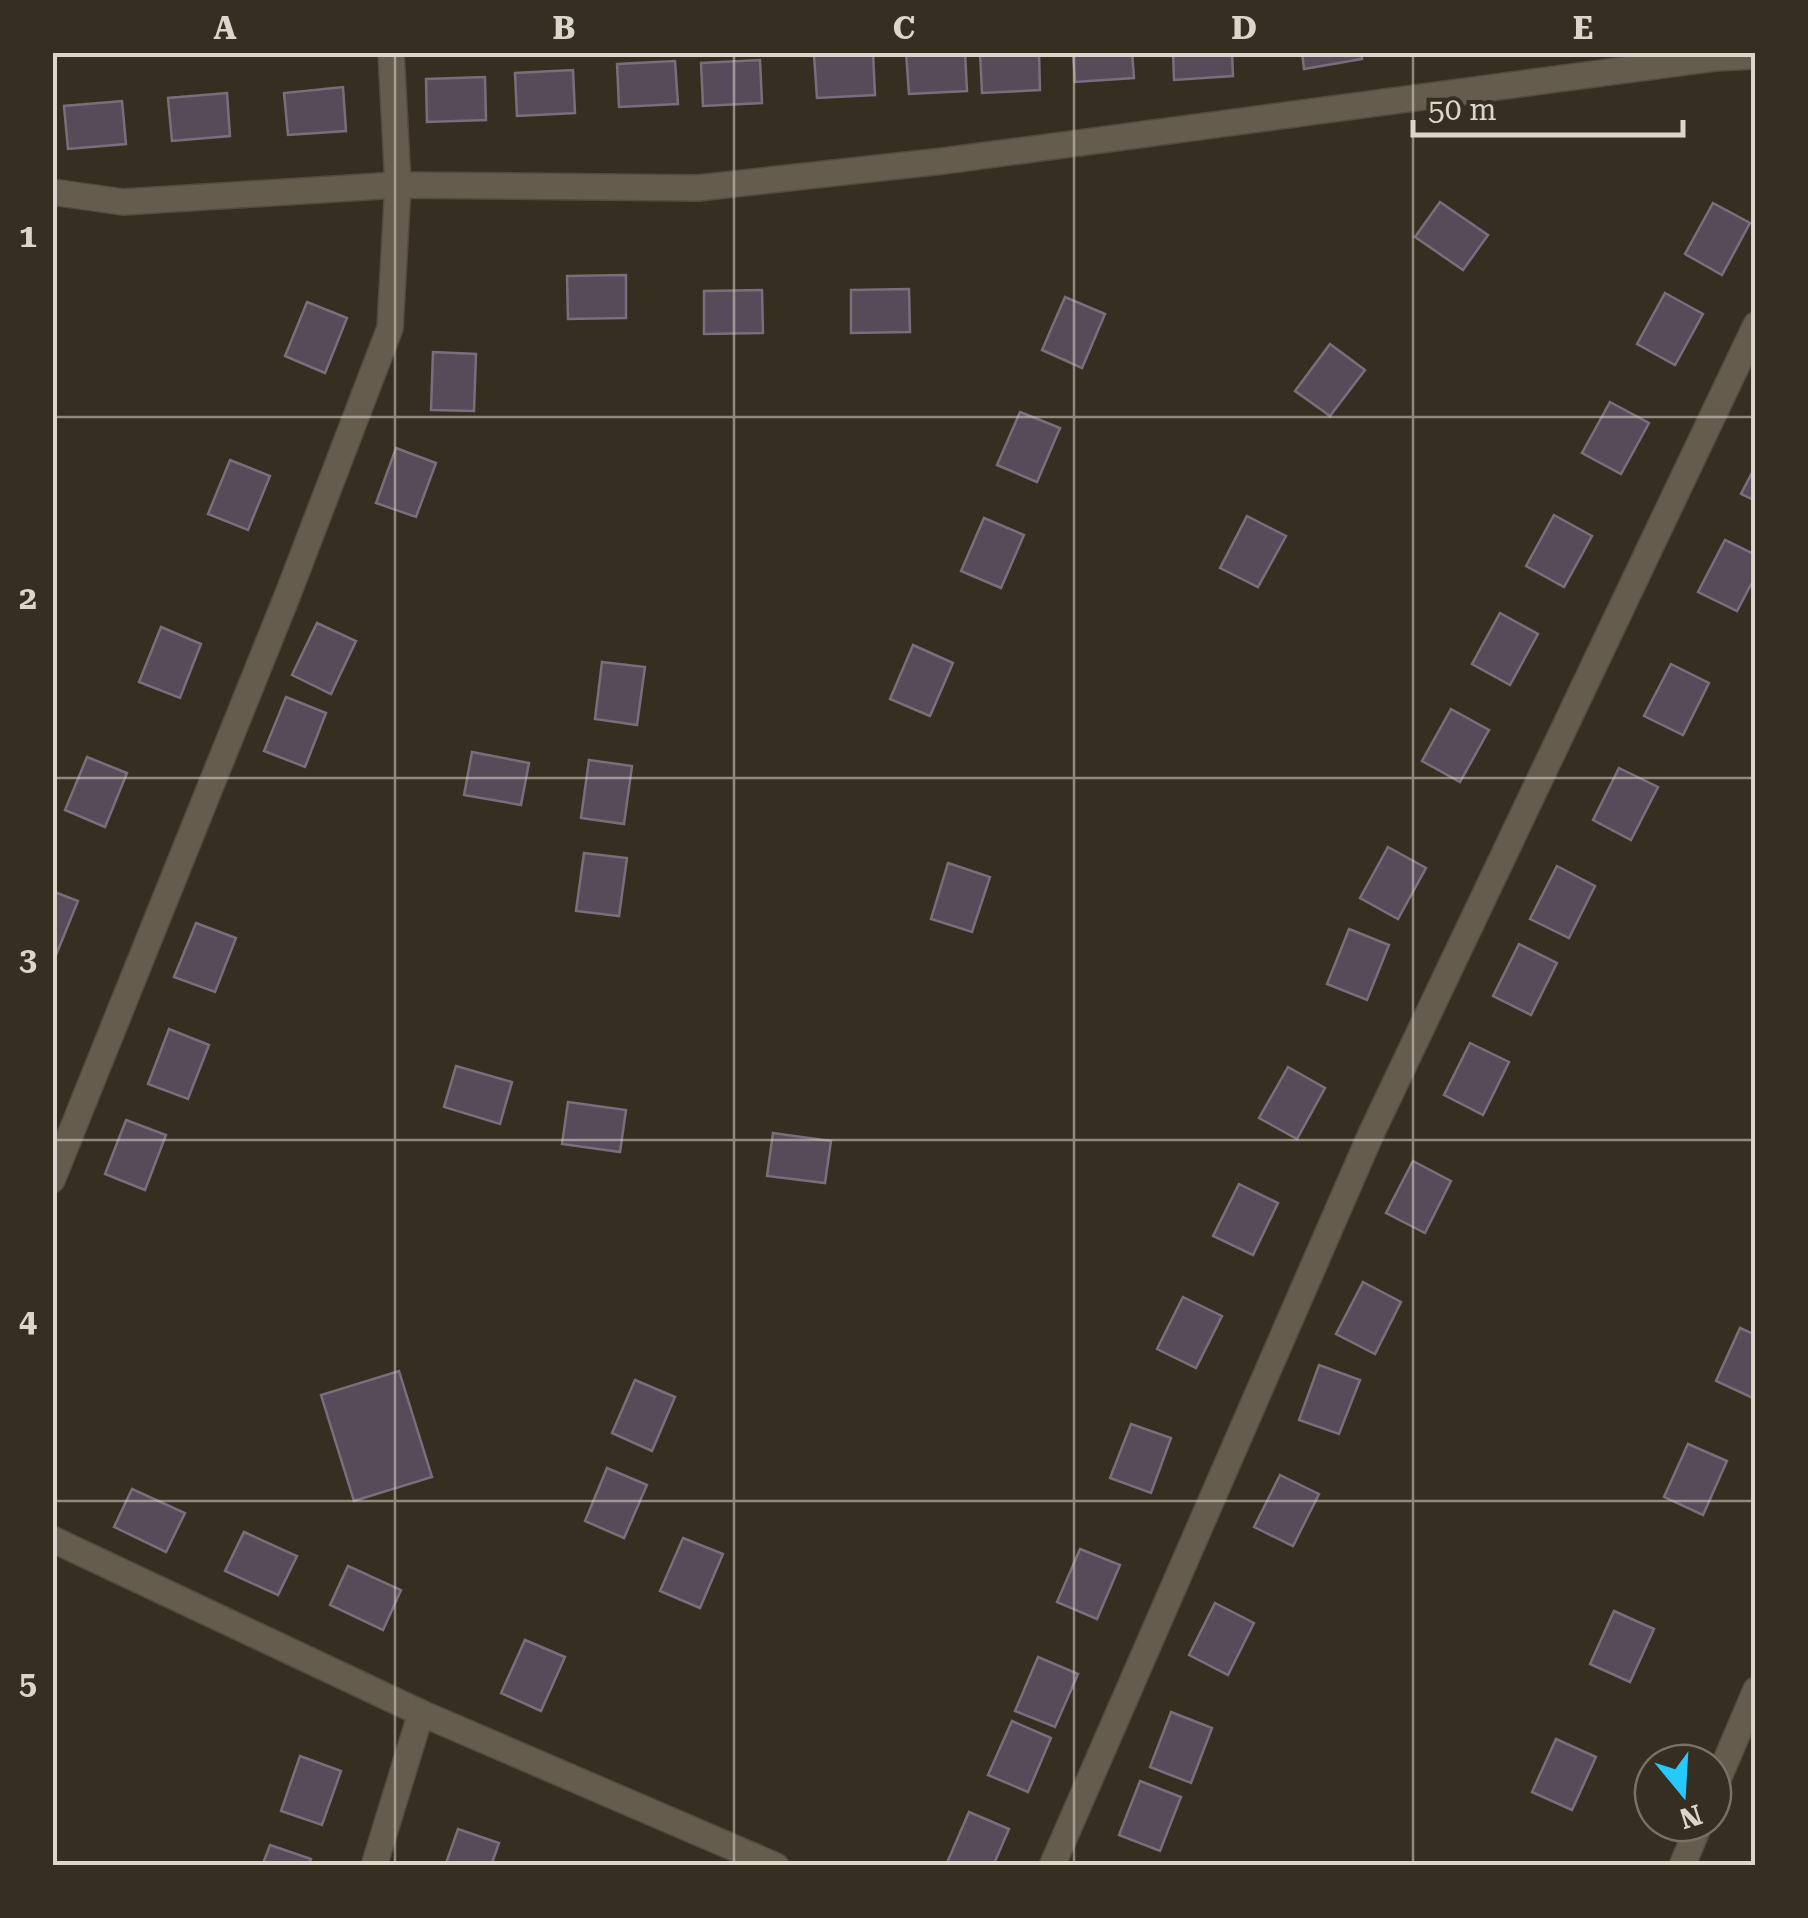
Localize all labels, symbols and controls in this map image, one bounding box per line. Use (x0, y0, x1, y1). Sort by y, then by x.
text: A (213, 9, 237, 47)
text: B (552, 9, 576, 47)
text: C (893, 9, 915, 47)
text: D (1231, 9, 1257, 47)
text: E (1573, 9, 1593, 47)
scale bar (1413, 75, 1683, 137)
text: 50 m (1428, 92, 1497, 127)
text: 1 (19, 217, 37, 255)
text: 2 (19, 579, 37, 617)
text: 3 (19, 940, 37, 978)
text: 4 (19, 1302, 37, 1340)
text: 5 (19, 1664, 37, 1702)
north arrow (1633, 1743, 1733, 1843)
text: N (1675, 1797, 1706, 1835)

